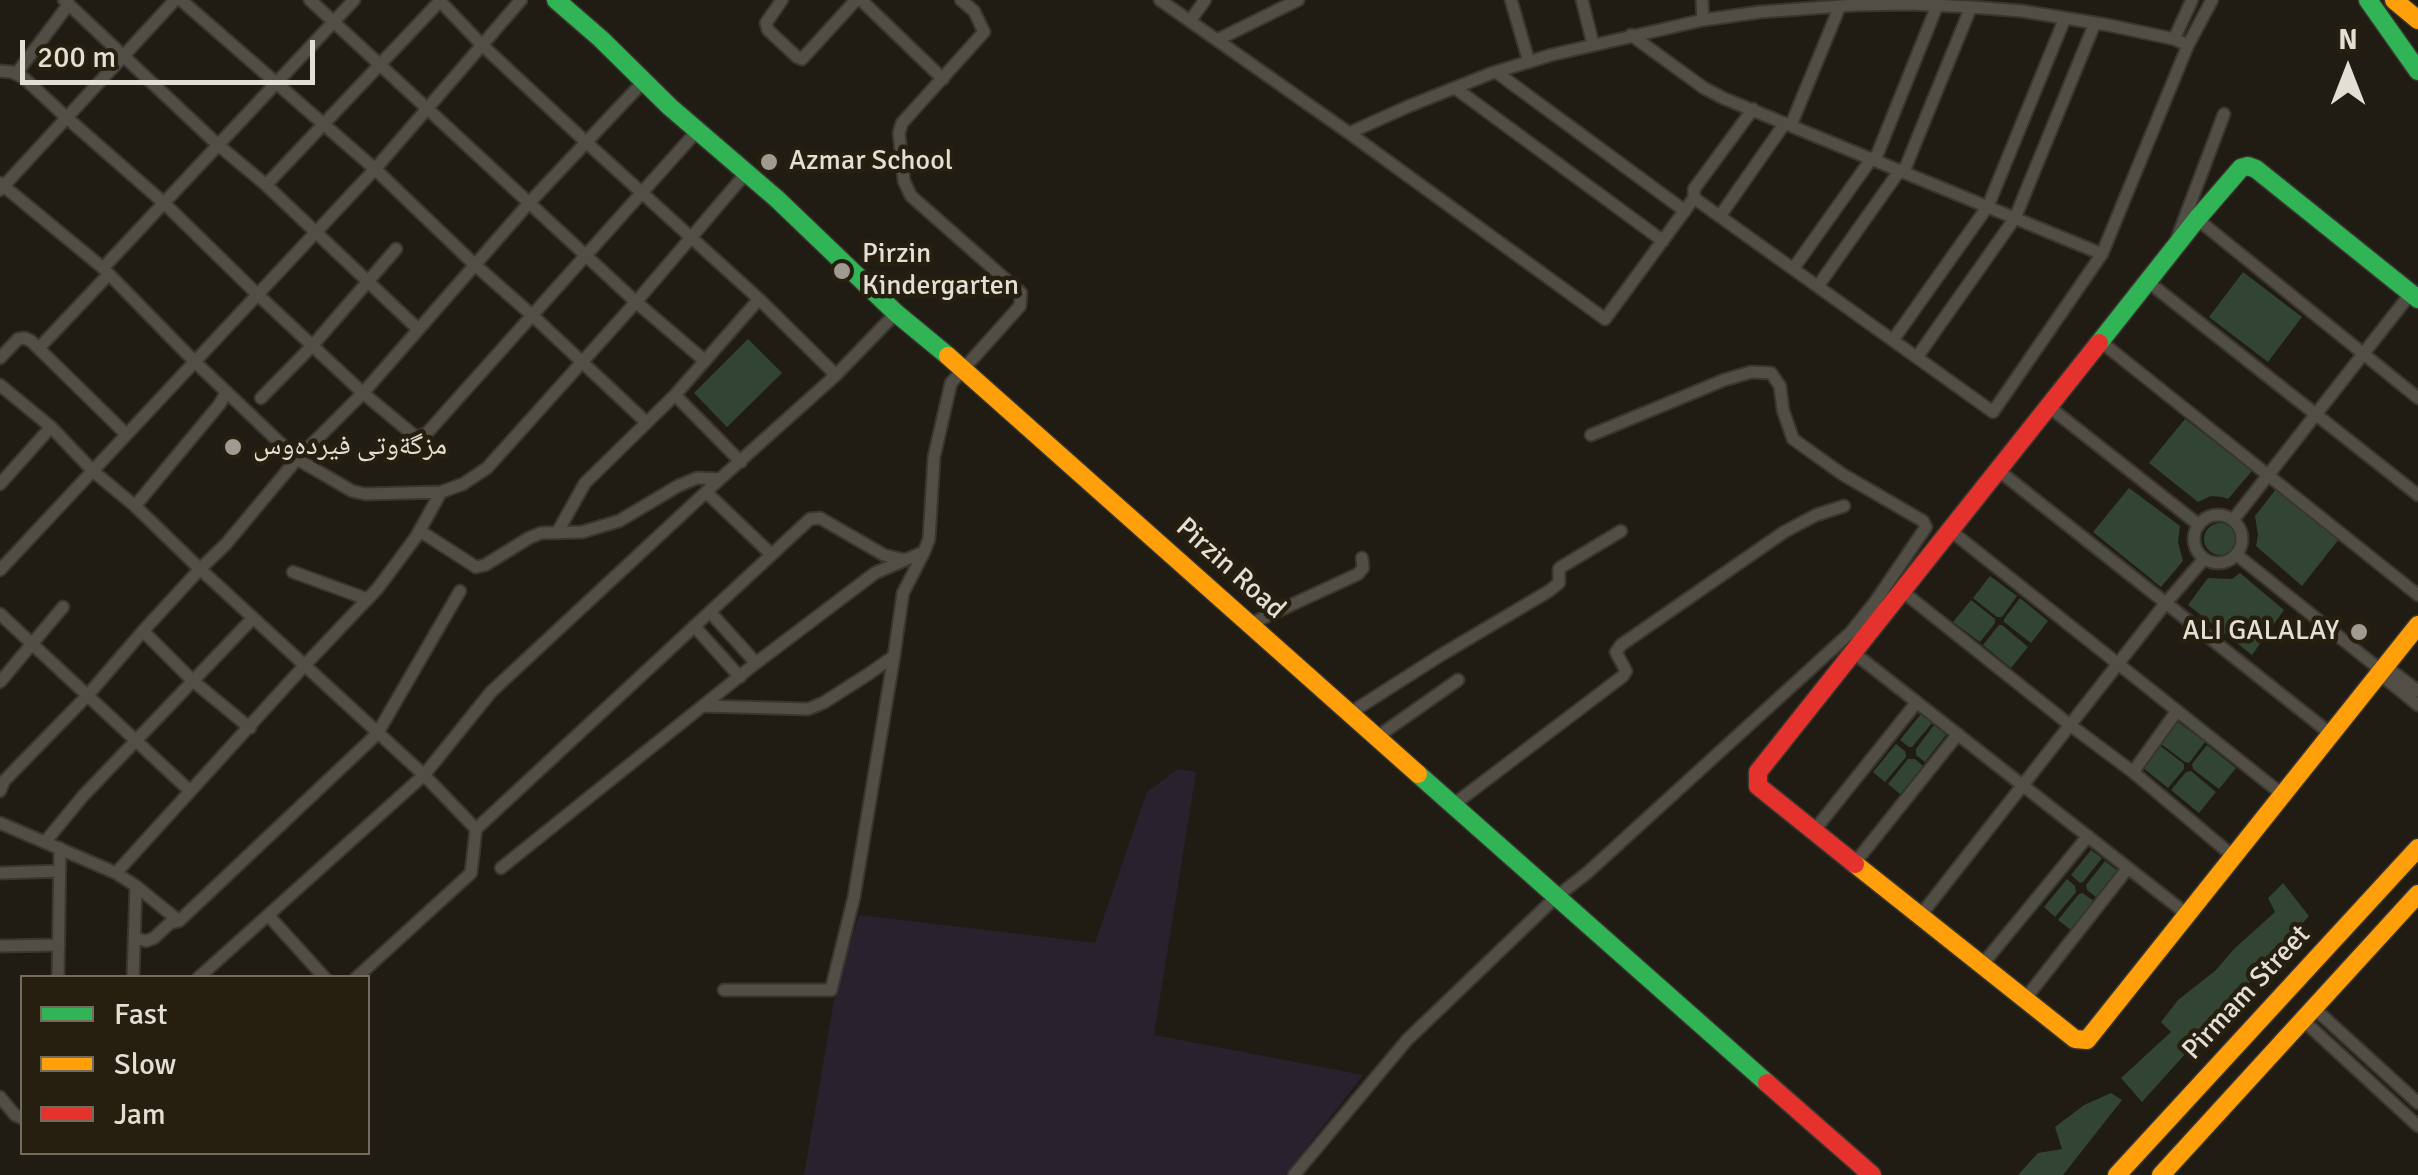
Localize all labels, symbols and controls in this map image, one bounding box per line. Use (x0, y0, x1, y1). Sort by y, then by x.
scale bar (25, 20, 320, 82)
north arrow (2298, 20, 2398, 120)
text: N (2338, 23, 2358, 57)
text: 200 m (37, 39, 116, 76)
place label: Azmar School (789, 145, 953, 179)
marker: Azmar School (758, 151, 780, 173)
place label: Pirzin Kindergarten (862, 238, 1019, 304)
marker: Pirzin Kindergarten (831, 260, 853, 282)
place label: مزگةوتی فیردەوس (253, 430, 447, 464)
marker: مزگةوتی فیردەوس (222, 436, 244, 458)
street label: Pirzin Road (1168, 511, 1292, 627)
place label: ALI GALALAY (2182, 615, 2339, 649)
marker: ALI GALALAY (2348, 621, 2370, 643)
street label: Pirmam Street (2176, 919, 2318, 1067)
legend (20, 975, 370, 1155)
text: Fast (114, 996, 167, 1033)
text: Slow (114, 1046, 176, 1083)
text: Jam (114, 1096, 166, 1133)

